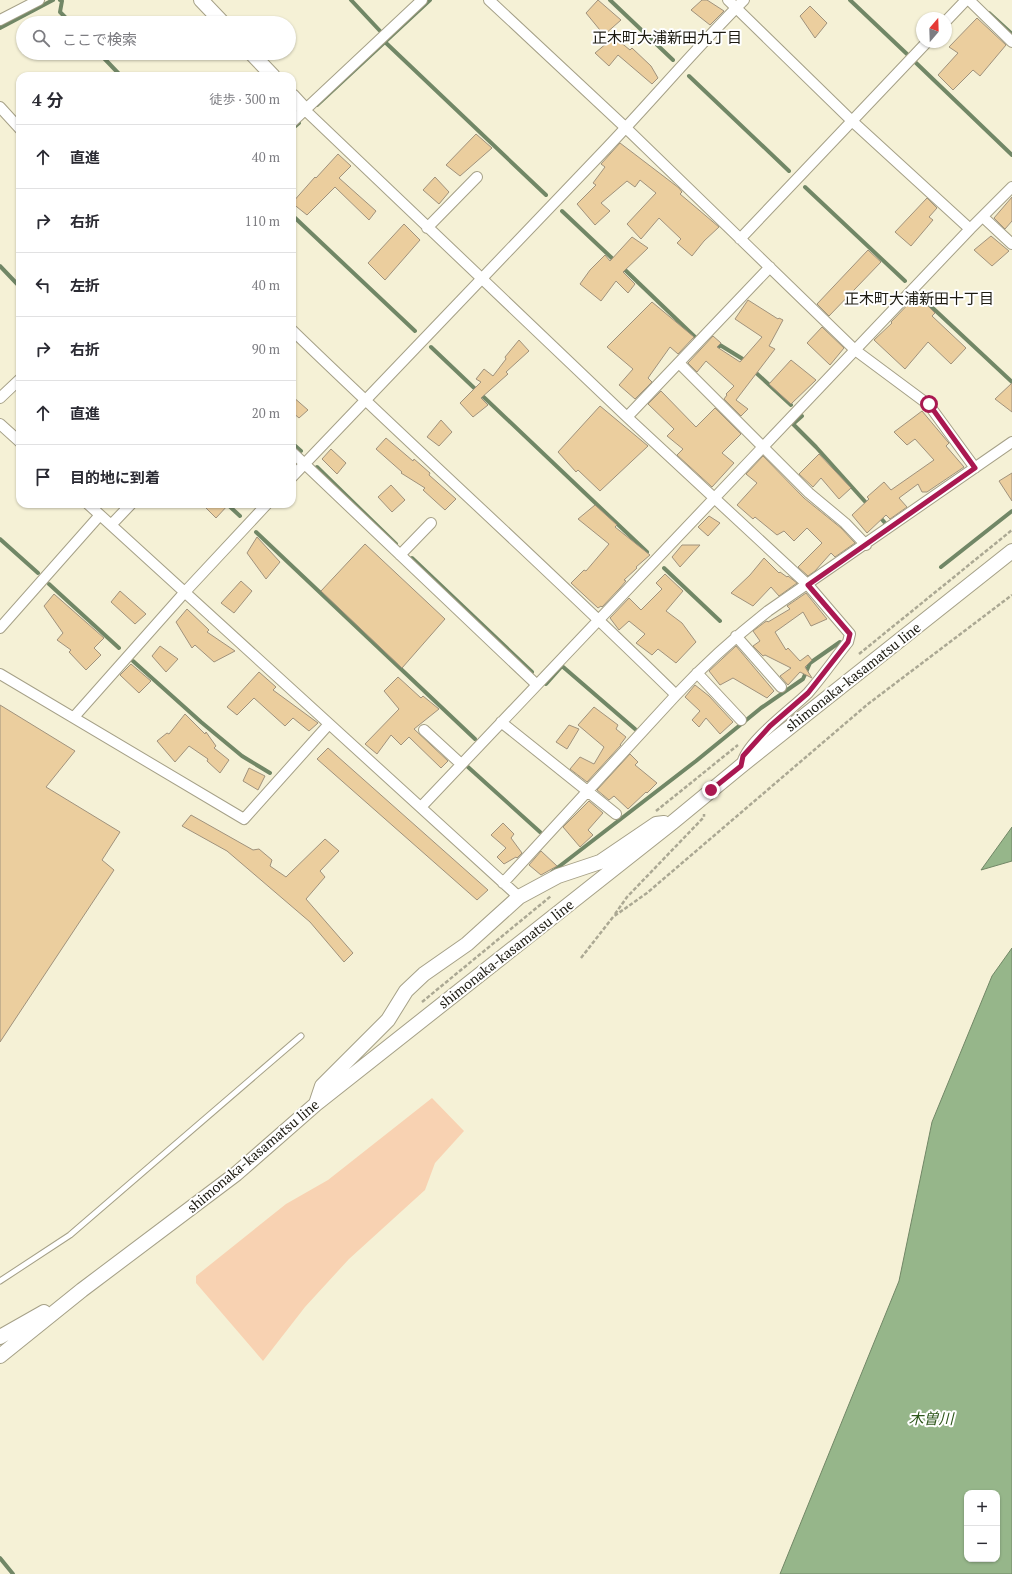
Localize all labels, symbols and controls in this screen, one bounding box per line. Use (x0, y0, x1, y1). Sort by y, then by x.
north arrow (916, 12, 952, 48)
search box (16, 16, 296, 60)
icon: search (30, 27, 52, 49)
district label: 正木町大浦新田九丁目 (592, 27, 742, 47)
text: ここで検索 (62, 29, 137, 49)
text: 4 分 (32, 88, 63, 111)
text: 徒歩 · 300 m (209, 90, 280, 108)
icon: ahead (32, 146, 54, 168)
text: 直進 (70, 147, 100, 167)
text: 40 m (252, 148, 280, 166)
icon: right (32, 210, 54, 232)
text: 右折 (70, 211, 100, 231)
text: 110 m (245, 212, 280, 230)
icon: left (32, 274, 54, 296)
text: 左折 (70, 275, 100, 295)
text: 40 m (252, 276, 280, 294)
district label: 正木町大浦新田十丁目 (844, 288, 994, 308)
icon: right (32, 338, 54, 360)
text: 右折 (70, 339, 100, 359)
text: 90 m (252, 340, 280, 358)
route start (920, 395, 938, 413)
icon: ahead (32, 402, 54, 424)
text: 直進 (70, 403, 100, 423)
text: 20 m (252, 404, 280, 422)
icon: arrive (32, 466, 54, 488)
text: 目的地に到着 (70, 467, 160, 487)
street label: shimonaka-kasamatsu line (781, 618, 924, 736)
route end (702, 781, 720, 799)
street label: shimonaka-kasamatsu line (434, 895, 577, 1013)
street label: shimonaka-kasamatsu line (183, 1095, 323, 1217)
water label: 木曽川 (908, 1408, 955, 1428)
map controls (964, 1490, 1000, 1562)
button: + (964, 1490, 1000, 1526)
button: − (964, 1526, 1000, 1562)

